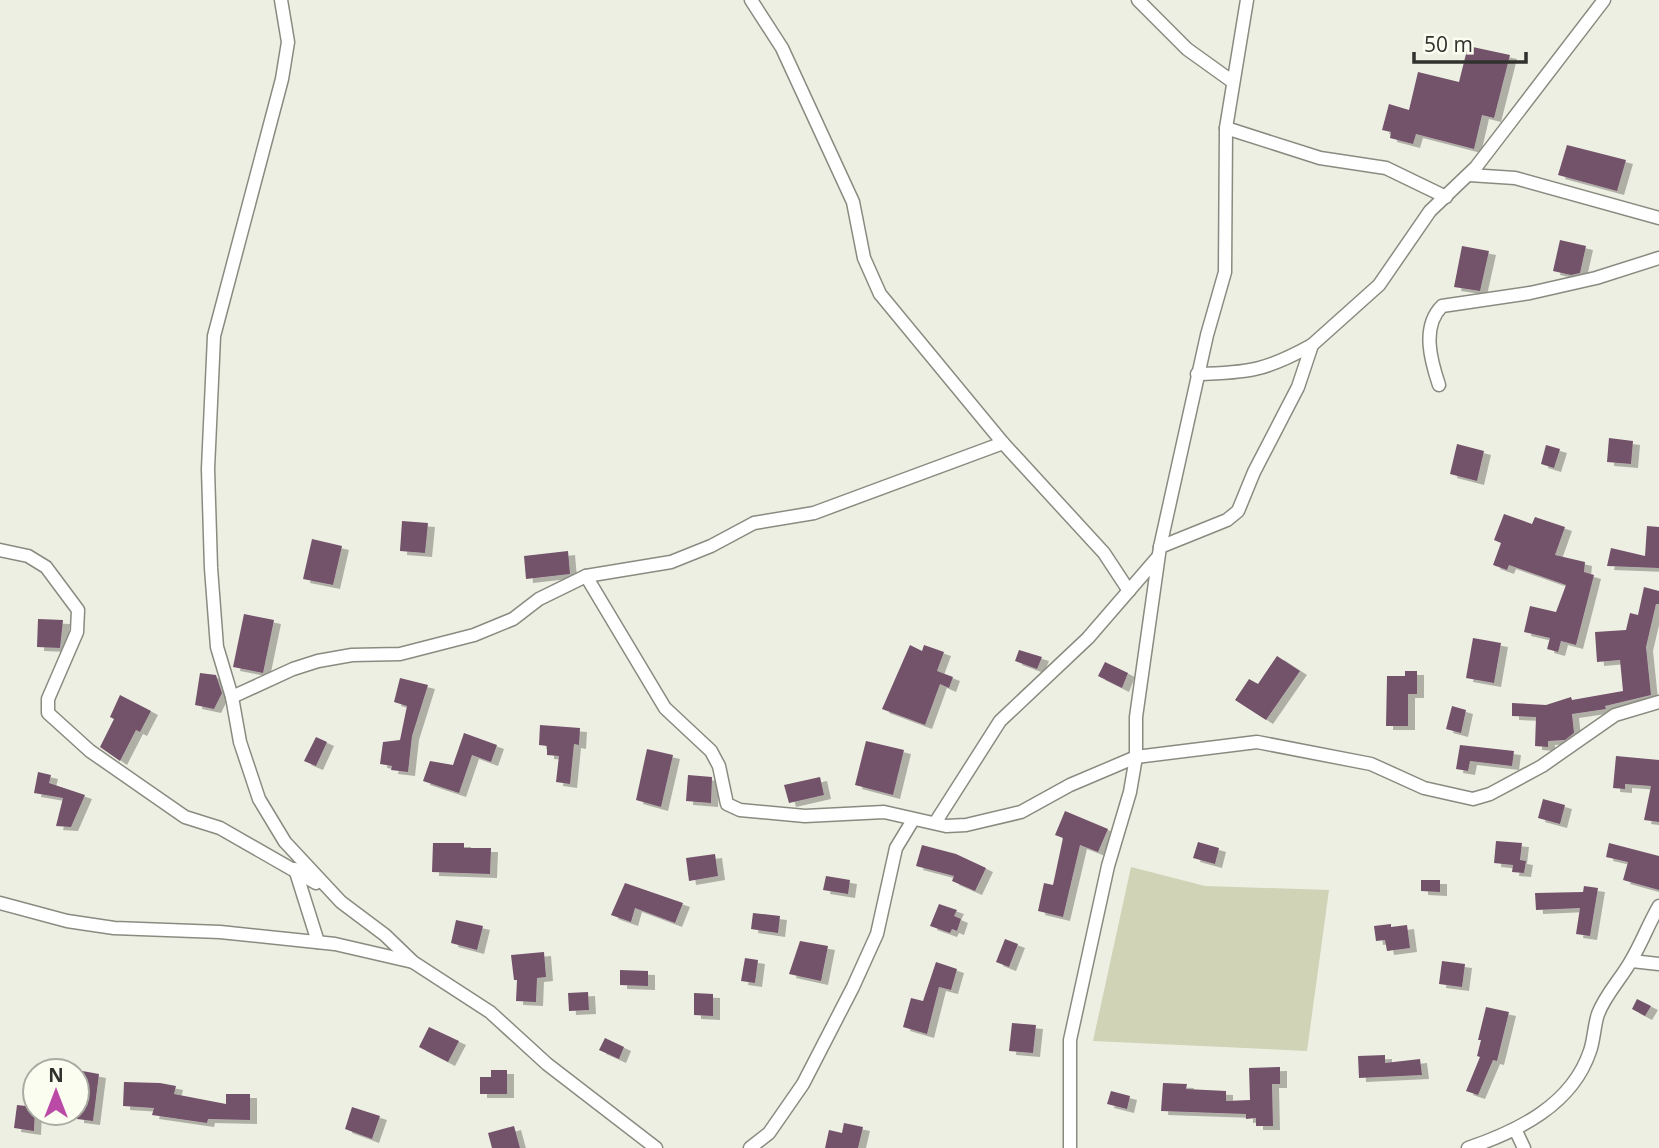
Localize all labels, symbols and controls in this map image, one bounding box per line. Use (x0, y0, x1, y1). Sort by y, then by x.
scale bar (1414, 21, 1526, 65)
text: 50 m (1424, 30, 1473, 58)
north arrow (21, 1057, 91, 1127)
text: N (48, 1062, 64, 1088)

